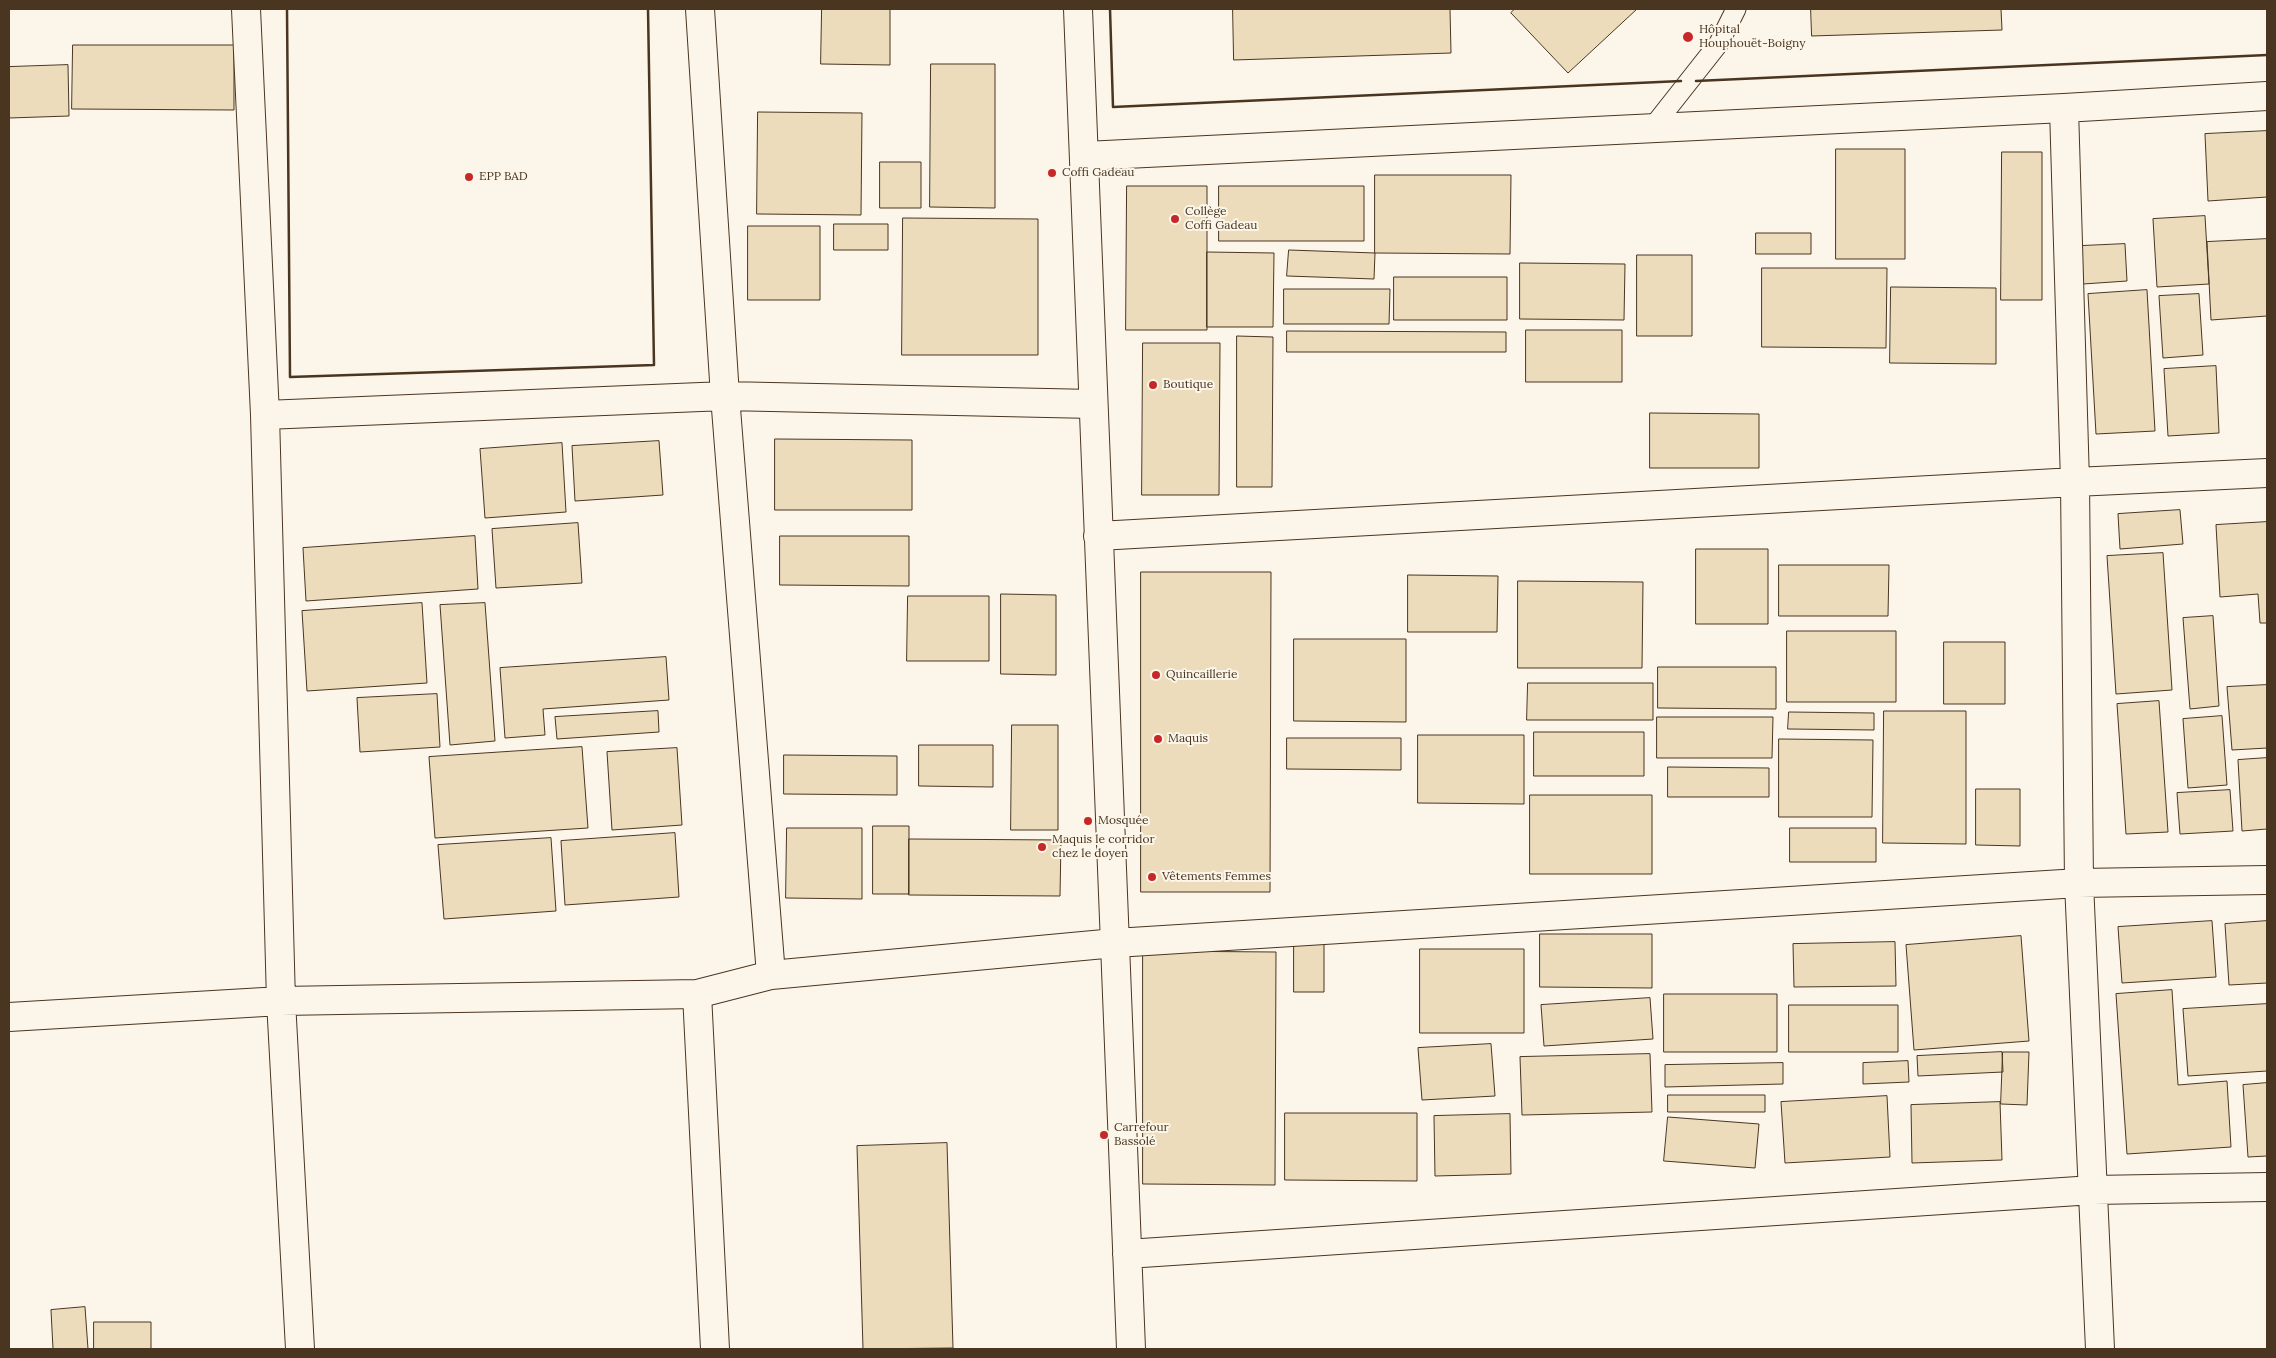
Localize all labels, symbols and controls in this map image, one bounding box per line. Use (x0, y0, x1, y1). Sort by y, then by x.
place label: Hôpital Houphouët-Boigny (1699, 23, 1806, 51)
marker: Hôpital Houphouët-Boigny (1681, 30, 1695, 44)
place label: Coffi Gadeau (1062, 166, 1134, 180)
marker: Coffi Gadeau (1046, 167, 1058, 179)
place label: EPP BAD (479, 170, 528, 184)
marker: EPP BAD (463, 171, 475, 183)
place label: Collège Coffi Gadeau (1185, 205, 1257, 233)
marker: Collège Coffi Gadeau (1169, 213, 1181, 225)
place label: Boutique (1163, 378, 1213, 392)
marker: Boutique (1147, 379, 1159, 391)
place label: Quincaillerie (1166, 668, 1237, 682)
marker: Quincaillerie (1150, 669, 1162, 681)
place label: Maquis (1168, 732, 1208, 746)
marker: Maquis (1152, 733, 1164, 745)
place label: Mosquée (1098, 814, 1149, 828)
marker: Mosquée (1082, 815, 1094, 827)
place label: Maquis le corridor chez le doyen (1052, 833, 1155, 861)
marker: Maquis le corridor chez le doyen (1036, 841, 1048, 853)
place label: Vêtements Femmes (1162, 870, 1271, 884)
marker: Vêtements Femmes (1146, 871, 1158, 883)
place label: Carrefour Bassolé (1114, 1121, 1169, 1149)
marker: Carrefour Bassolé (1098, 1129, 1110, 1141)

